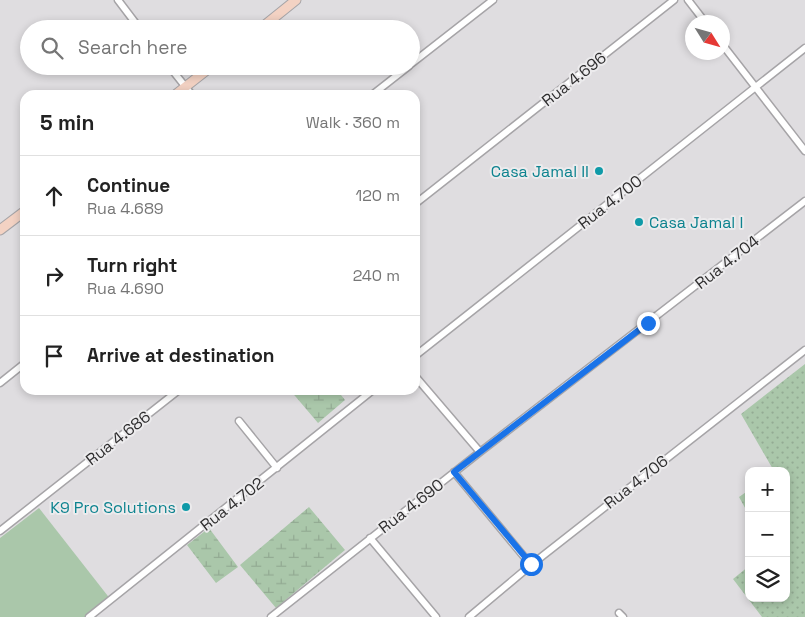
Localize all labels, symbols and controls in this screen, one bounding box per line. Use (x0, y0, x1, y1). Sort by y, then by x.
north arrow (685, 15, 730, 60)
search box (20, 20, 420, 75)
icon: search (38, 34, 66, 62)
text: Search here (78, 35, 188, 60)
street label: Rua 4.696 (537, 47, 611, 111)
text: 5 min (40, 109, 94, 136)
text: Walk · 360 m (306, 112, 400, 133)
place label: Casa Jamal II (491, 161, 589, 182)
marker: Casa Jamal II (593, 165, 605, 177)
street label: Rua 4.700 (574, 170, 646, 234)
text: Continue (87, 173, 170, 198)
icon: ahead (40, 182, 68, 210)
text: 120 m (356, 185, 400, 206)
text: Rua 4.689 (87, 198, 164, 219)
place label: Casa Jamal I (649, 212, 743, 233)
marker: Casa Jamal I (633, 216, 645, 228)
street label: Rua 4.704 (691, 230, 763, 294)
text: Turn right (87, 253, 177, 278)
icon: right (40, 262, 68, 290)
text: 240 m (353, 265, 400, 286)
text: Rua 4.690 (87, 278, 164, 299)
route end (637, 312, 660, 335)
icon: arrive (40, 342, 68, 370)
text: Arrive at destination (87, 343, 275, 368)
street label: Rua 4.686 (81, 406, 155, 470)
street label: Rua 4.706 (600, 450, 672, 514)
map controls (745, 467, 790, 602)
button: + (745, 467, 790, 512)
street label: Rua 4.702 (196, 472, 268, 536)
street label: Rua 4.690 (374, 474, 448, 538)
place label: K9 Pro Solutions (50, 497, 176, 518)
marker: K9 Pro Solutions (180, 501, 192, 513)
button: − (745, 512, 790, 557)
route start (520, 553, 543, 576)
button: layers (745, 557, 790, 602)

